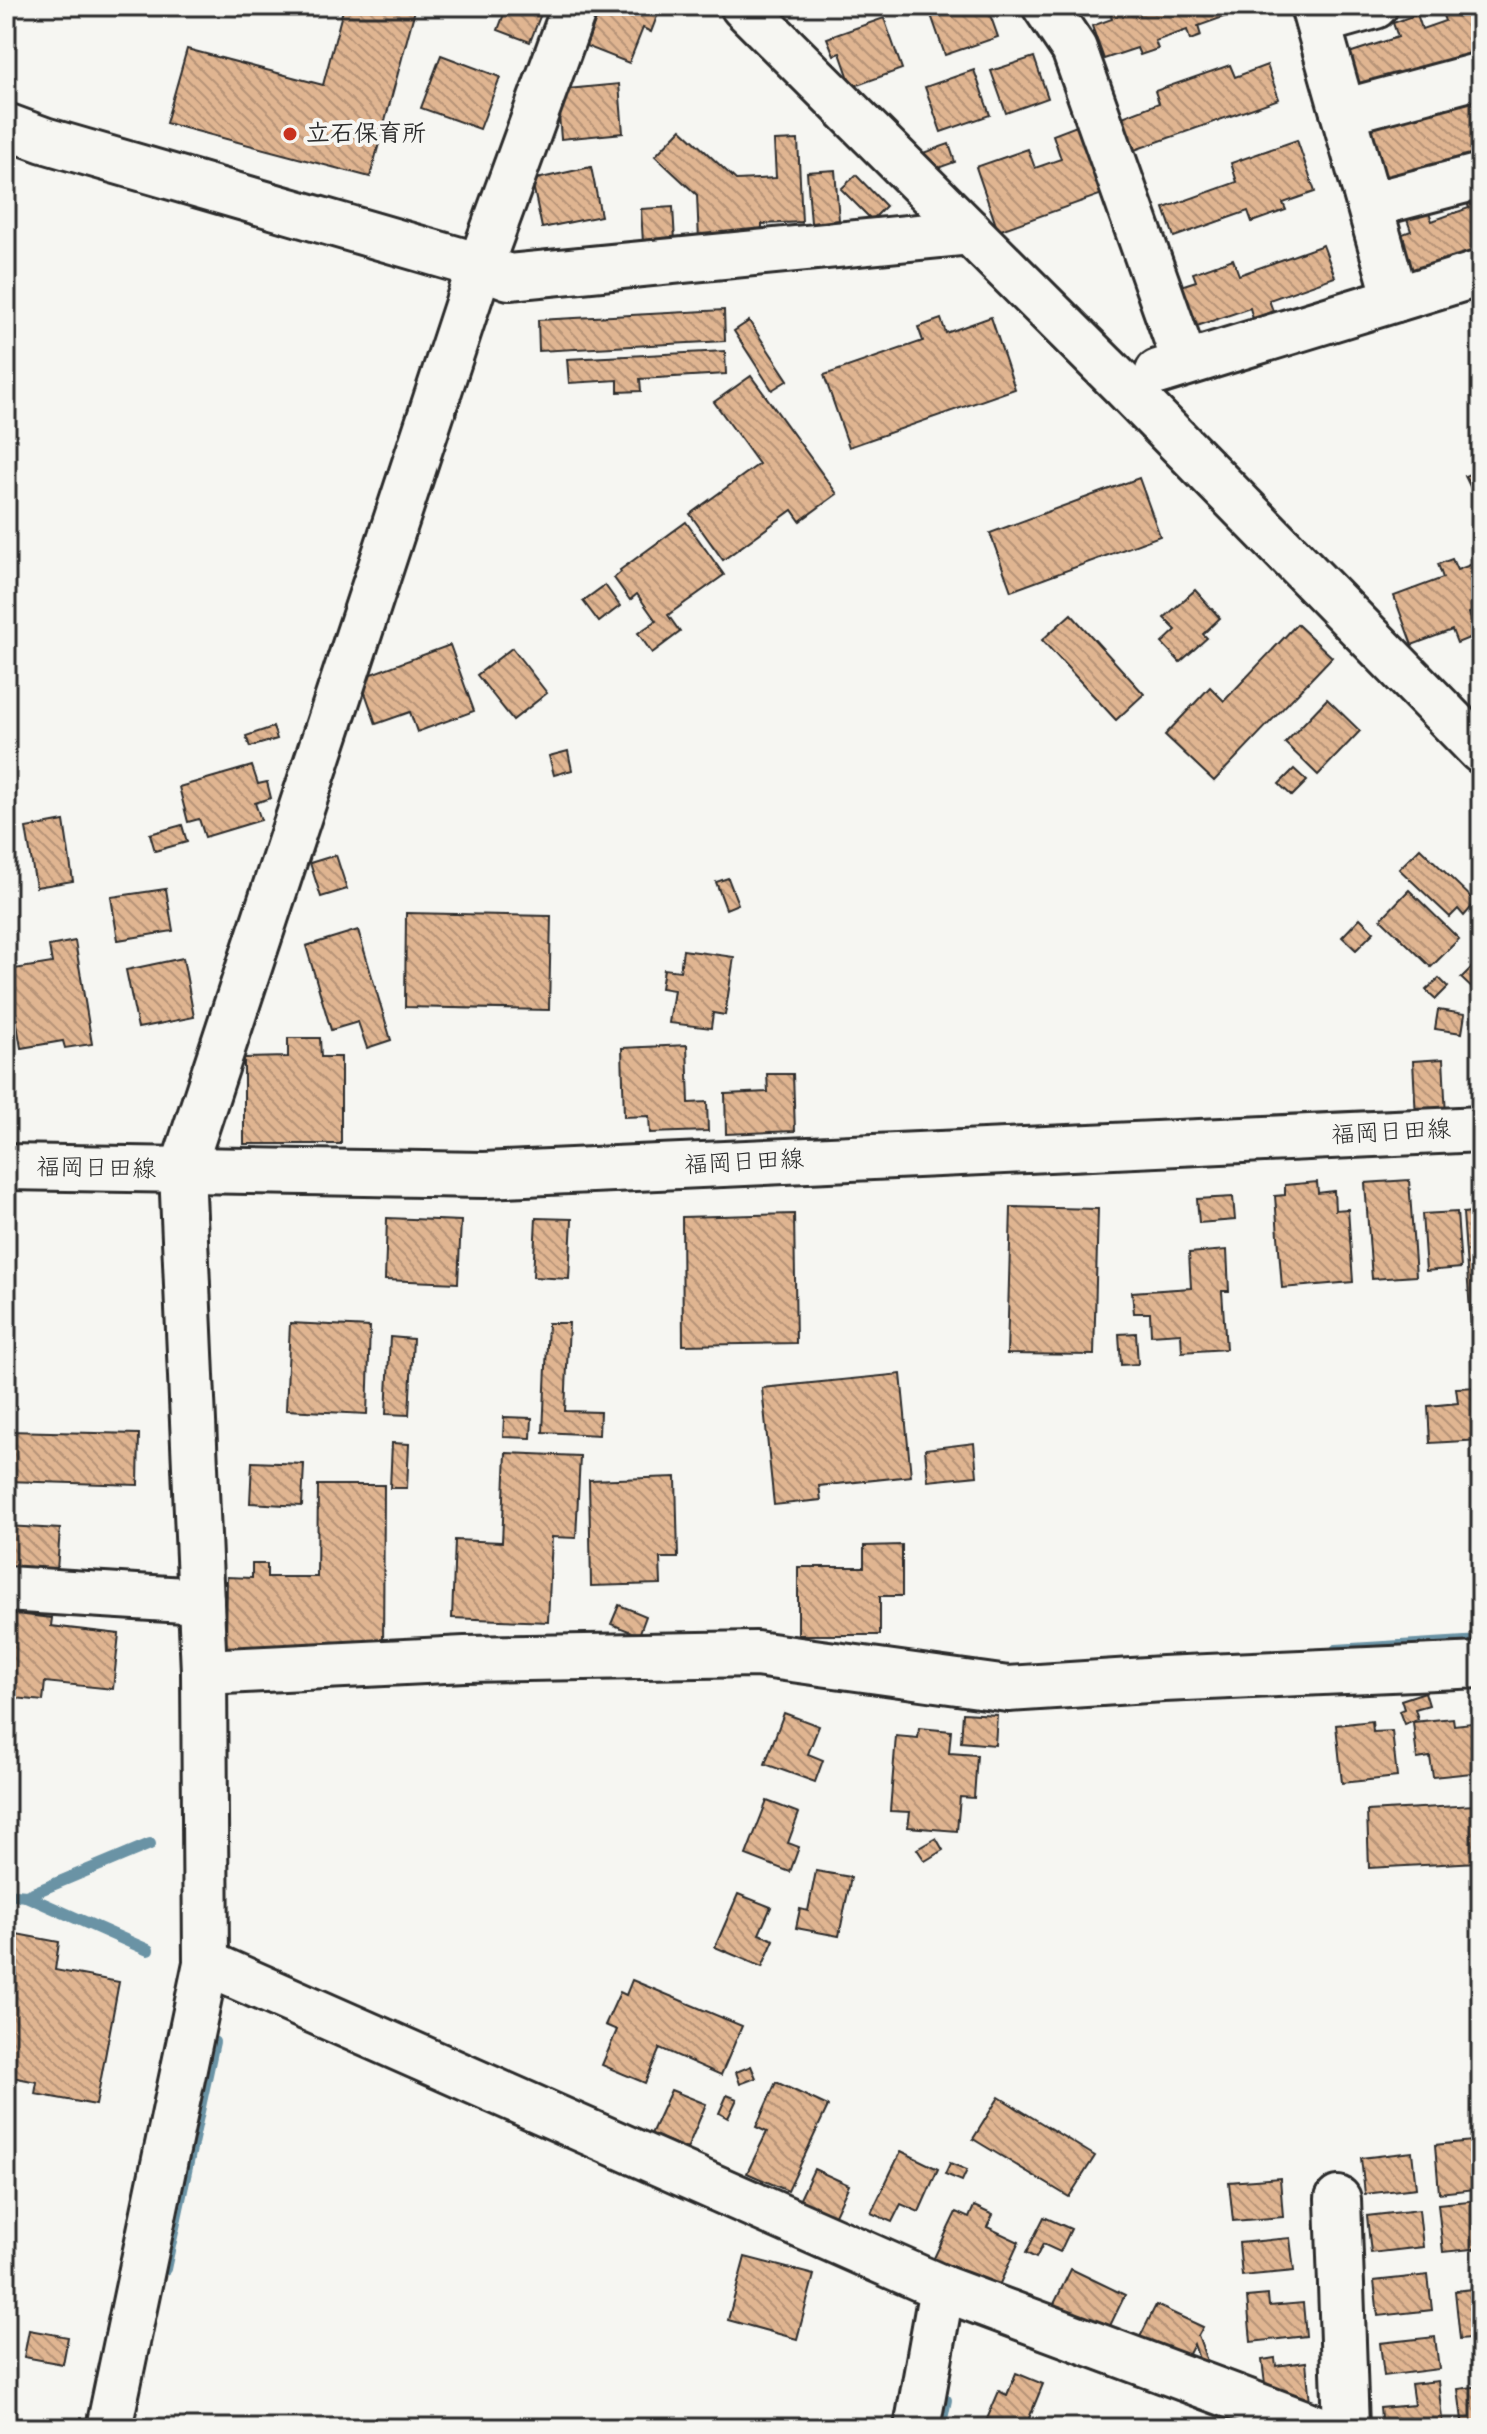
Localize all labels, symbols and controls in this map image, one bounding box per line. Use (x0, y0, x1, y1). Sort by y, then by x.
place label: 立石保育所 (306, 119, 426, 150)
marker: 立石保育所 (281, 125, 299, 143)
street label: 福岡日田線 (1330, 1114, 1452, 1152)
street label: 福岡日田線 (683, 1144, 805, 1182)
street label: 福岡日田線 (36, 1152, 156, 1186)

